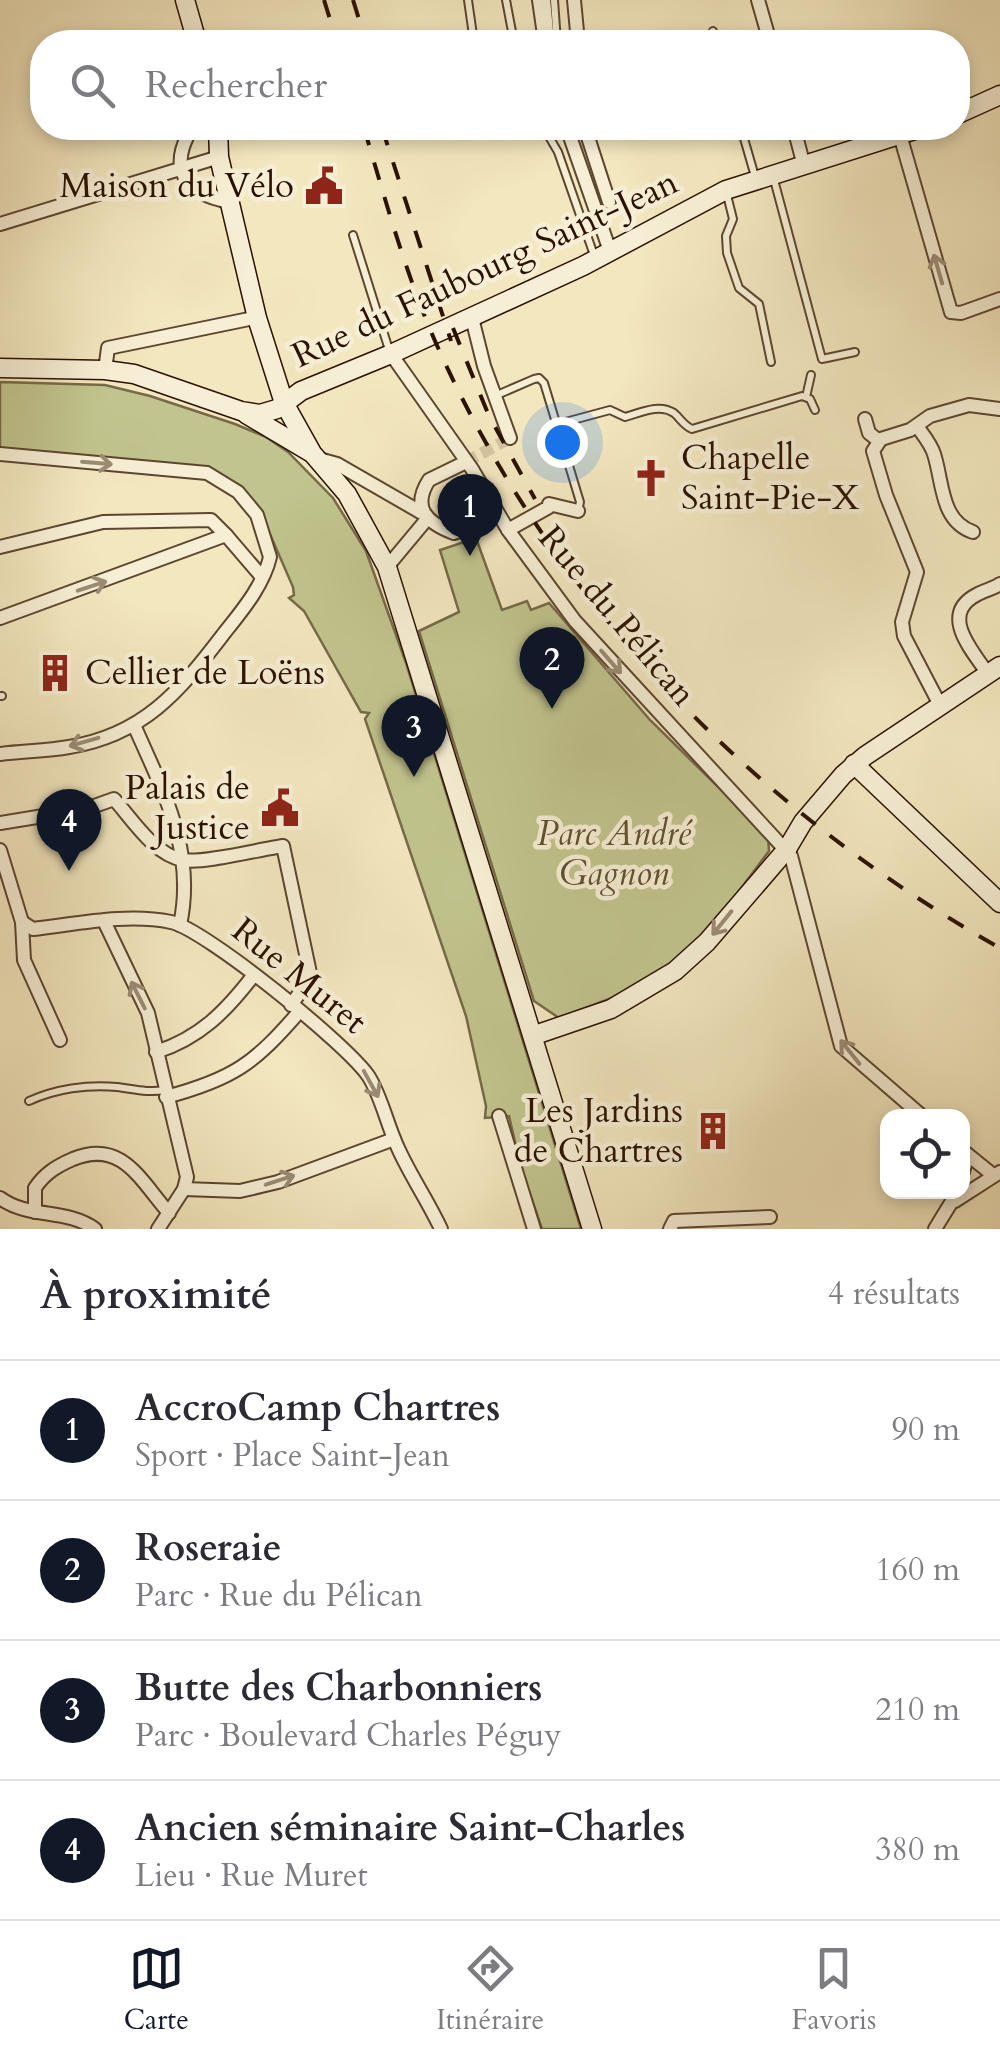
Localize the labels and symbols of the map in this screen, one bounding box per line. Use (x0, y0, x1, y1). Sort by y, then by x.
street label: Rue du Faubourg Saint-Jean (284, 158, 686, 380)
place label: Maison du Vélo (59, 162, 294, 210)
public building icon: Maison du Vélo (303, 165, 345, 207)
one-way arrow (927, 254, 946, 285)
your location (537, 417, 588, 468)
place label: Chapelle Saint-Pie-X (681, 434, 860, 522)
one-way arrow (81, 453, 113, 472)
church icon: Chapelle Saint-Pie-X (630, 457, 672, 499)
pin: 1 (438, 474, 502, 556)
street label: Rue du Pélican (527, 515, 707, 717)
one-way arrow (76, 575, 107, 593)
pin: 2 (520, 626, 584, 709)
place label: Cellier de Loëns (85, 649, 325, 697)
one-way arrow (599, 649, 622, 674)
building icon: Cellier de Loëns (34, 652, 76, 694)
pin: 3 (382, 694, 446, 777)
one-way arrow (68, 734, 100, 753)
place label: Palais de Justice (125, 764, 250, 852)
public building icon: Palais de Justice (259, 787, 301, 829)
pin: 4 (36, 788, 102, 871)
park label: Parc André Gagnon (537, 810, 694, 898)
street label: Rue Muret (221, 907, 377, 1045)
one-way arrow (711, 909, 733, 935)
one-way arrow (128, 980, 147, 1010)
one-way arrow (839, 1040, 862, 1065)
one-way arrow (361, 1069, 381, 1098)
place label: Les Jardins de Chartres (514, 1087, 683, 1175)
building icon: Les Jardins de Chartres (692, 1110, 734, 1152)
one-way arrow (264, 1170, 295, 1188)

